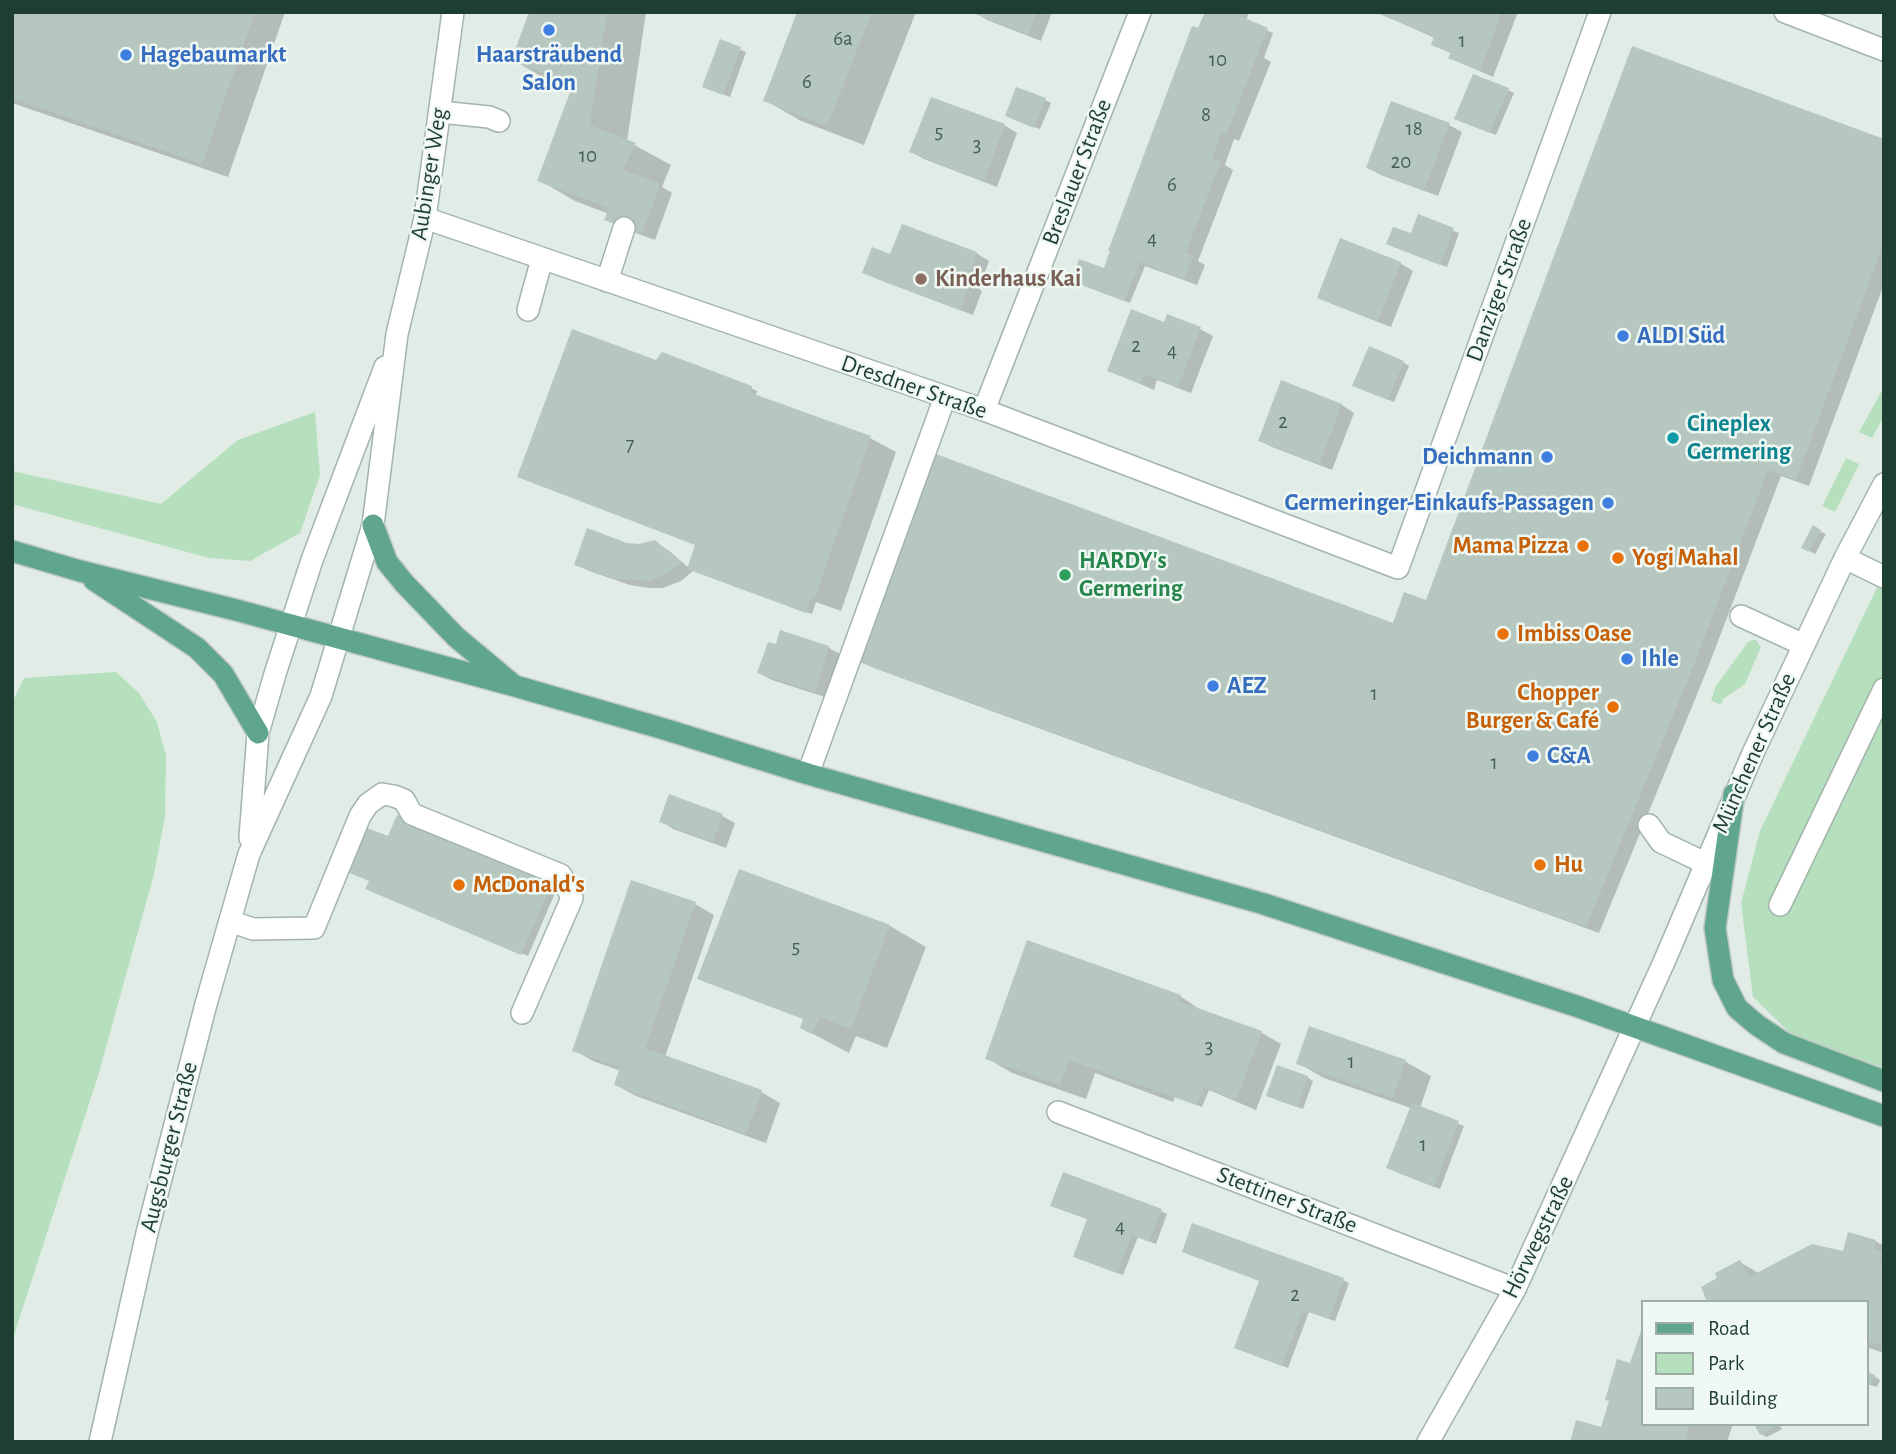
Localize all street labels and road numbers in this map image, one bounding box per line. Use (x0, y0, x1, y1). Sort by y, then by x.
street label: Breslauer Straße (1036, 95, 1118, 249)
street label: Aubinger Weg (404, 106, 454, 242)
street label: Danziger Straße (1460, 214, 1538, 366)
street label: Dresdner Straße (837, 349, 991, 425)
street label: Münchener Straße (1706, 668, 1802, 838)
street label: Augsburger Straße (134, 1059, 204, 1235)
street label: Stettiner Straße (1213, 1160, 1361, 1240)
street label: Hörwegstraße (1496, 1171, 1580, 1303)

